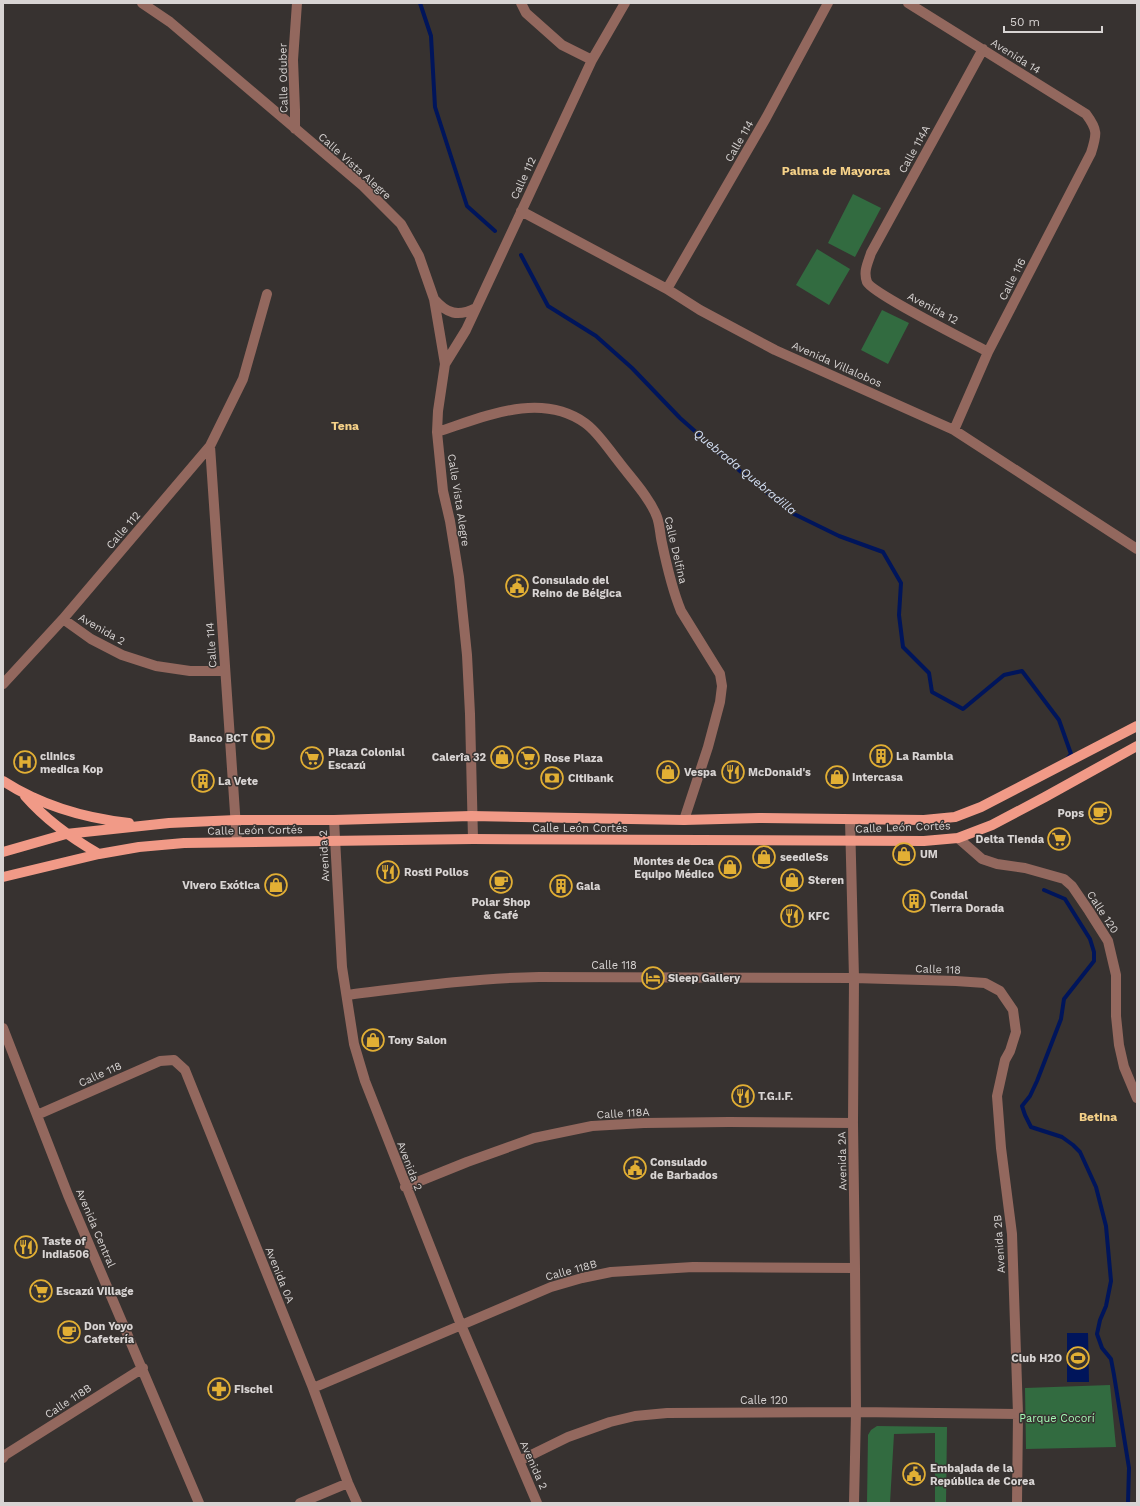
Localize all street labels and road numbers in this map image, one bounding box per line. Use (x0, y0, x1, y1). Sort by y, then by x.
street label: Avenida 14 (988, 36, 1043, 77)
street label: Calle Oduber (276, 42, 291, 113)
street label: Calle 114 (722, 118, 757, 164)
street label: Calle 114A (896, 123, 933, 176)
street label: Calle Vista Alegre (316, 130, 394, 202)
street label: Calle 112 (508, 155, 539, 202)
street label: Calle 116 (996, 256, 1029, 303)
street label: Avenida 12 (905, 290, 960, 327)
street label: Avenida Villalobos (790, 339, 884, 390)
street label: Calle Vista Alegre (445, 453, 472, 547)
street label: Calle 112 (104, 509, 143, 552)
street label: Calle Delfina (661, 515, 690, 585)
street label: Avenida 2 (76, 611, 127, 648)
street label: Calle 114 (203, 621, 220, 668)
street label: Calle León Cortés (855, 819, 951, 836)
street label: Calle León Cortés (532, 822, 628, 835)
street label: Calle León Cortés (207, 823, 303, 838)
street label: Avenida 2 (317, 830, 332, 882)
street label: Calle 120 (1084, 889, 1121, 936)
street label: Calle 118 (591, 959, 637, 972)
street label: Calle 118 (915, 962, 961, 977)
street label: Calle 118 (77, 1059, 124, 1090)
street label: Calle 118A (596, 1106, 650, 1121)
street label: Avenida 2A (835, 1131, 850, 1191)
street label: Avenida 2 (394, 1140, 425, 1193)
street label: Avenida Central (73, 1187, 118, 1270)
street label: Avenida 2B (991, 1214, 1008, 1274)
street label: Avenida 0A (262, 1245, 297, 1305)
street label: Calle 118B (544, 1257, 598, 1284)
street label: Calle 118B (43, 1382, 94, 1421)
street label: Calle 120 (740, 1394, 788, 1407)
street label: Avenida 2 (517, 1439, 550, 1491)

